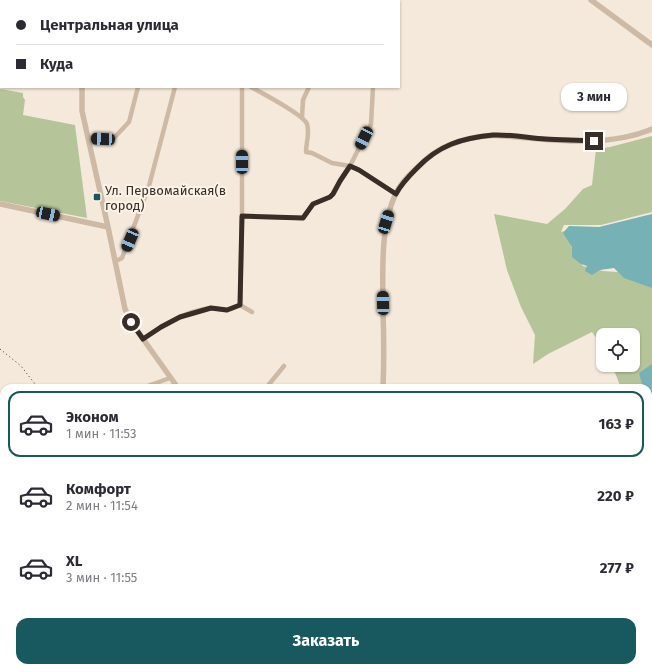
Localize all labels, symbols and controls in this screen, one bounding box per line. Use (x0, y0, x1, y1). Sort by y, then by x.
text: Центральная улица (40, 16, 179, 34)
text: Куда (40, 55, 73, 73)
callout: 3 мин (561, 83, 627, 111)
text: 3 мин (577, 89, 611, 104)
car (353, 125, 375, 151)
route end (585, 132, 603, 150)
car (91, 133, 115, 145)
car (236, 150, 248, 174)
place label: Ул. Первомайская(в город) (105, 183, 226, 213)
marker: Ул. Первомайская(в город) (92, 192, 102, 202)
car (35, 206, 61, 222)
car (377, 209, 395, 235)
car (120, 227, 140, 253)
car (377, 291, 389, 315)
route start (122, 313, 140, 331)
map controls (596, 328, 640, 372)
button: locate (596, 328, 640, 372)
icon: car (18, 406, 54, 442)
text: Эконом (66, 408, 119, 426)
text: 163 ₽ (598, 415, 634, 433)
text: 1 мин · 11:53 (66, 426, 136, 441)
icon: car (18, 478, 54, 514)
text: Комфорт (66, 480, 131, 498)
text: 220 ₽ (597, 487, 634, 505)
text: 2 мин · 11:54 (66, 498, 138, 513)
icon: car (18, 550, 54, 586)
text: XL (66, 552, 82, 570)
text: 277 ₽ (600, 559, 634, 577)
text: 3 мин · 11:55 (66, 570, 137, 585)
button: Заказать (16, 618, 636, 664)

